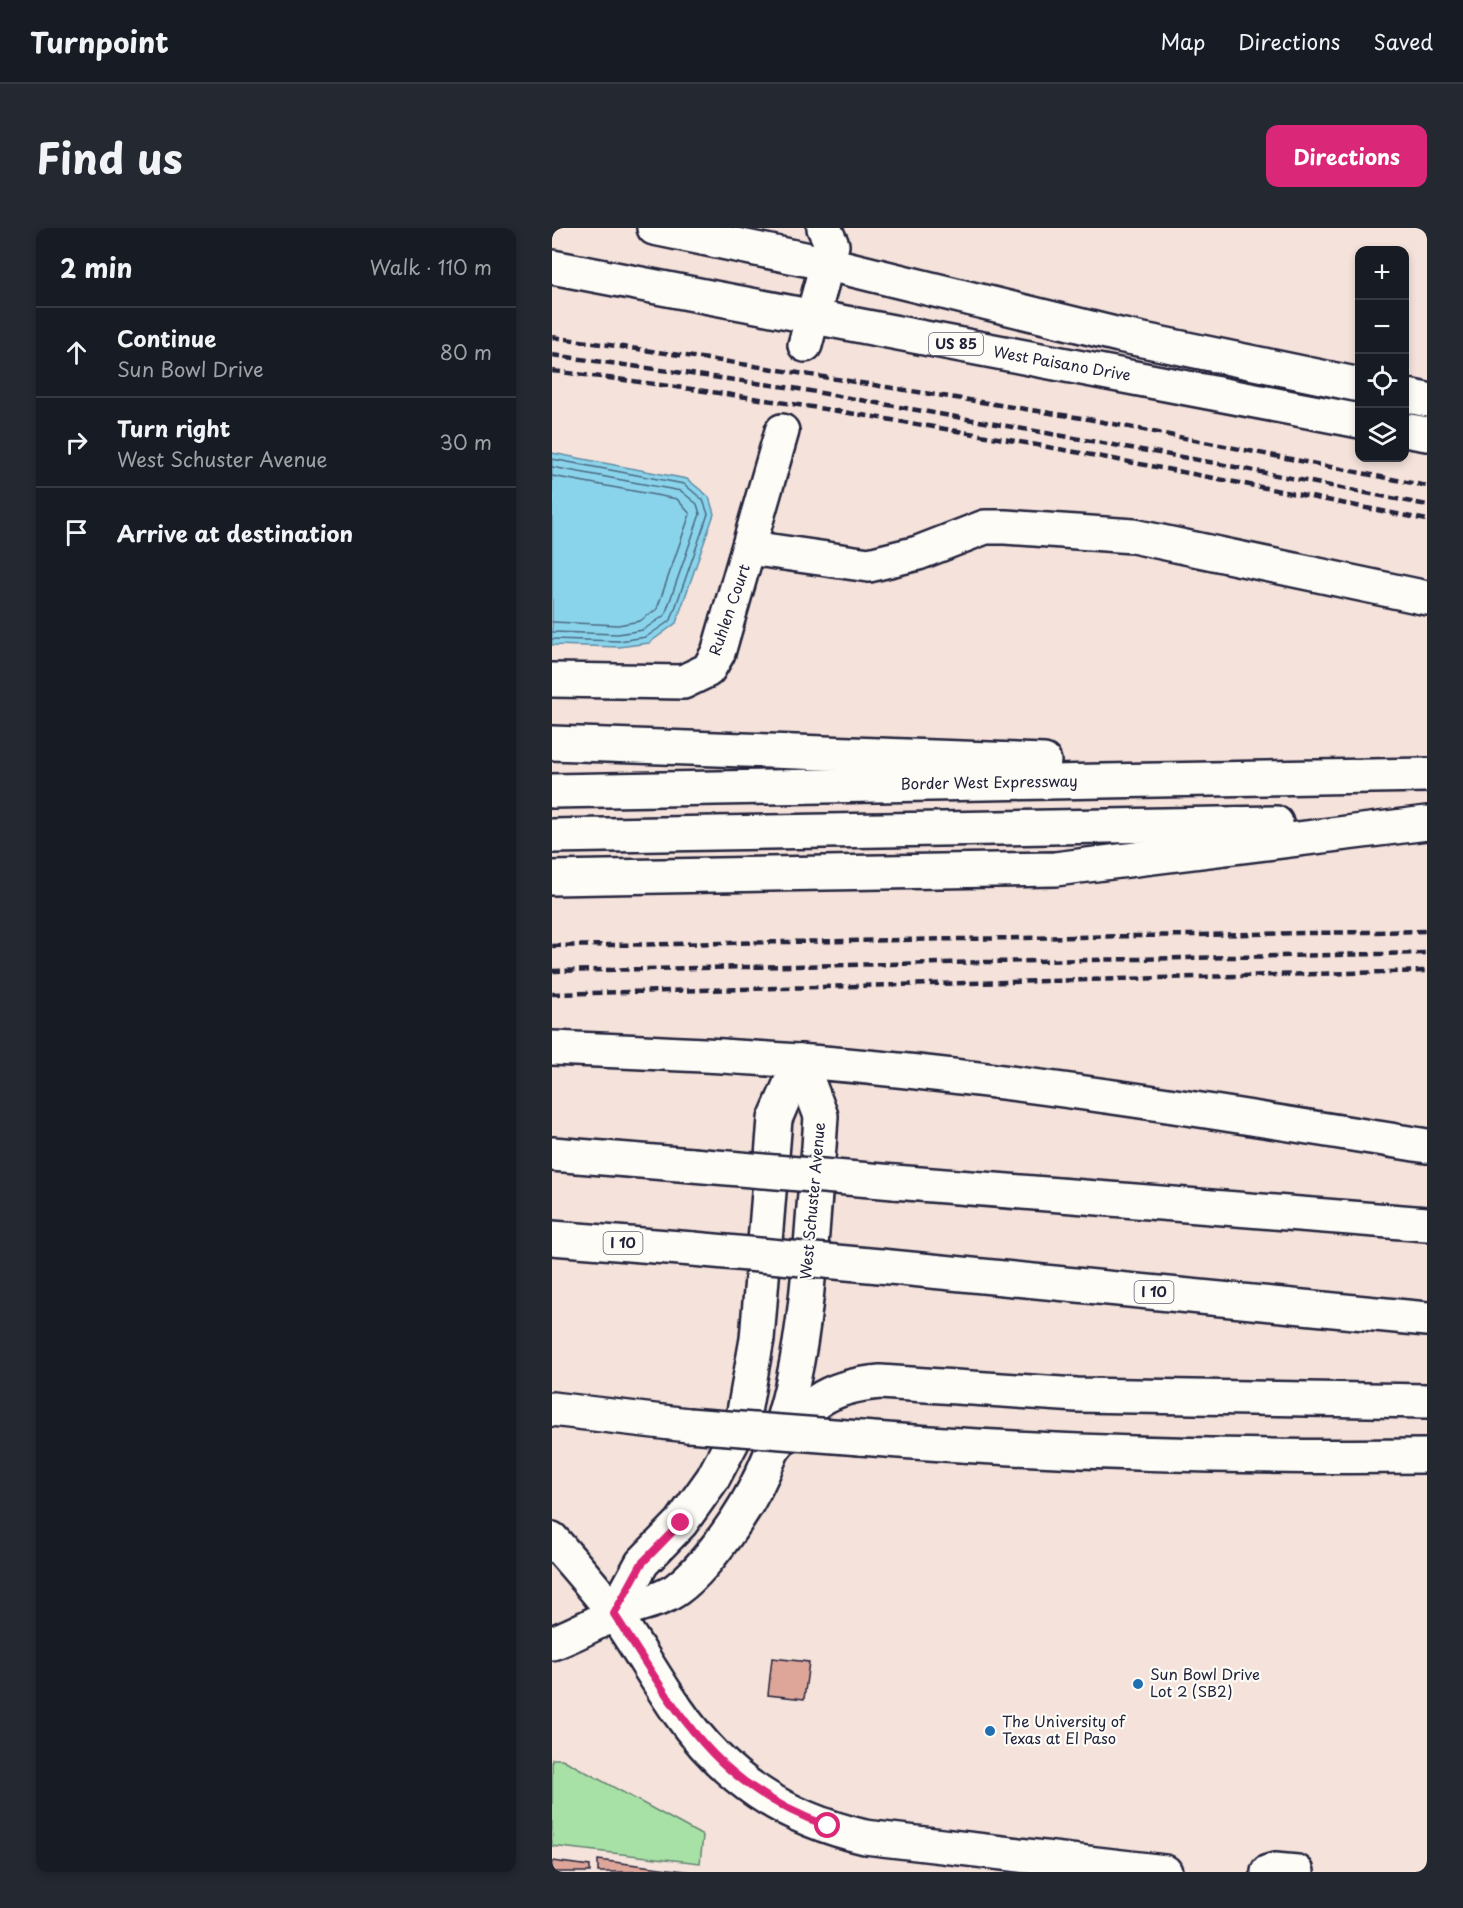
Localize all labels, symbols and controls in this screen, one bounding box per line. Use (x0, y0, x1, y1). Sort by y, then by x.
text: Turnpoint (30, 20, 169, 63)
text: Map (1160, 25, 1205, 57)
text: Directions (1238, 25, 1340, 57)
text: Saved (1373, 25, 1433, 57)
text: Find us (36, 125, 183, 188)
button: Directions (1266, 125, 1427, 187)
map controls (1355, 246, 1409, 462)
button: + (1355, 246, 1409, 300)
text: 2 min (60, 248, 133, 287)
text: Walk · 110 m (370, 252, 492, 282)
button: − (1355, 300, 1409, 354)
text: Continue (117, 321, 216, 354)
road number: US 85 (929, 333, 983, 355)
icon: ahead (60, 336, 93, 369)
text: 80 m (440, 337, 492, 367)
street label: West Paisano Drive (992, 339, 1133, 386)
text: Sun Bowl Drive (117, 354, 264, 384)
button: locate (1355, 354, 1409, 408)
button: layers (1355, 408, 1409, 462)
text: Turn right (117, 411, 230, 444)
icon: right (60, 426, 93, 459)
text: 30 m (439, 427, 492, 457)
text: West Schuster Avenue (117, 444, 327, 474)
icon: arrive (60, 516, 93, 549)
text: Arrive at destination (117, 516, 353, 549)
street label: Ruhlen Court (702, 561, 755, 658)
street label: Border West Expressway (900, 768, 1078, 795)
street label: West Schuster Avenue (793, 1121, 830, 1280)
road number: I 10 (604, 1232, 642, 1254)
road number: I 10 (1134, 1281, 1174, 1303)
route end (667, 1509, 693, 1535)
place label: Sun Bowl Drive Lot 2 (SB2) (1150, 1662, 1260, 1702)
marker: Sun Bowl Drive Lot 2 (SB2) (1131, 1677, 1145, 1691)
place label: The University of Texas at El Paso (1002, 1709, 1126, 1749)
marker: The University of Texas at El Paso (983, 1724, 997, 1738)
route start (814, 1812, 840, 1838)

